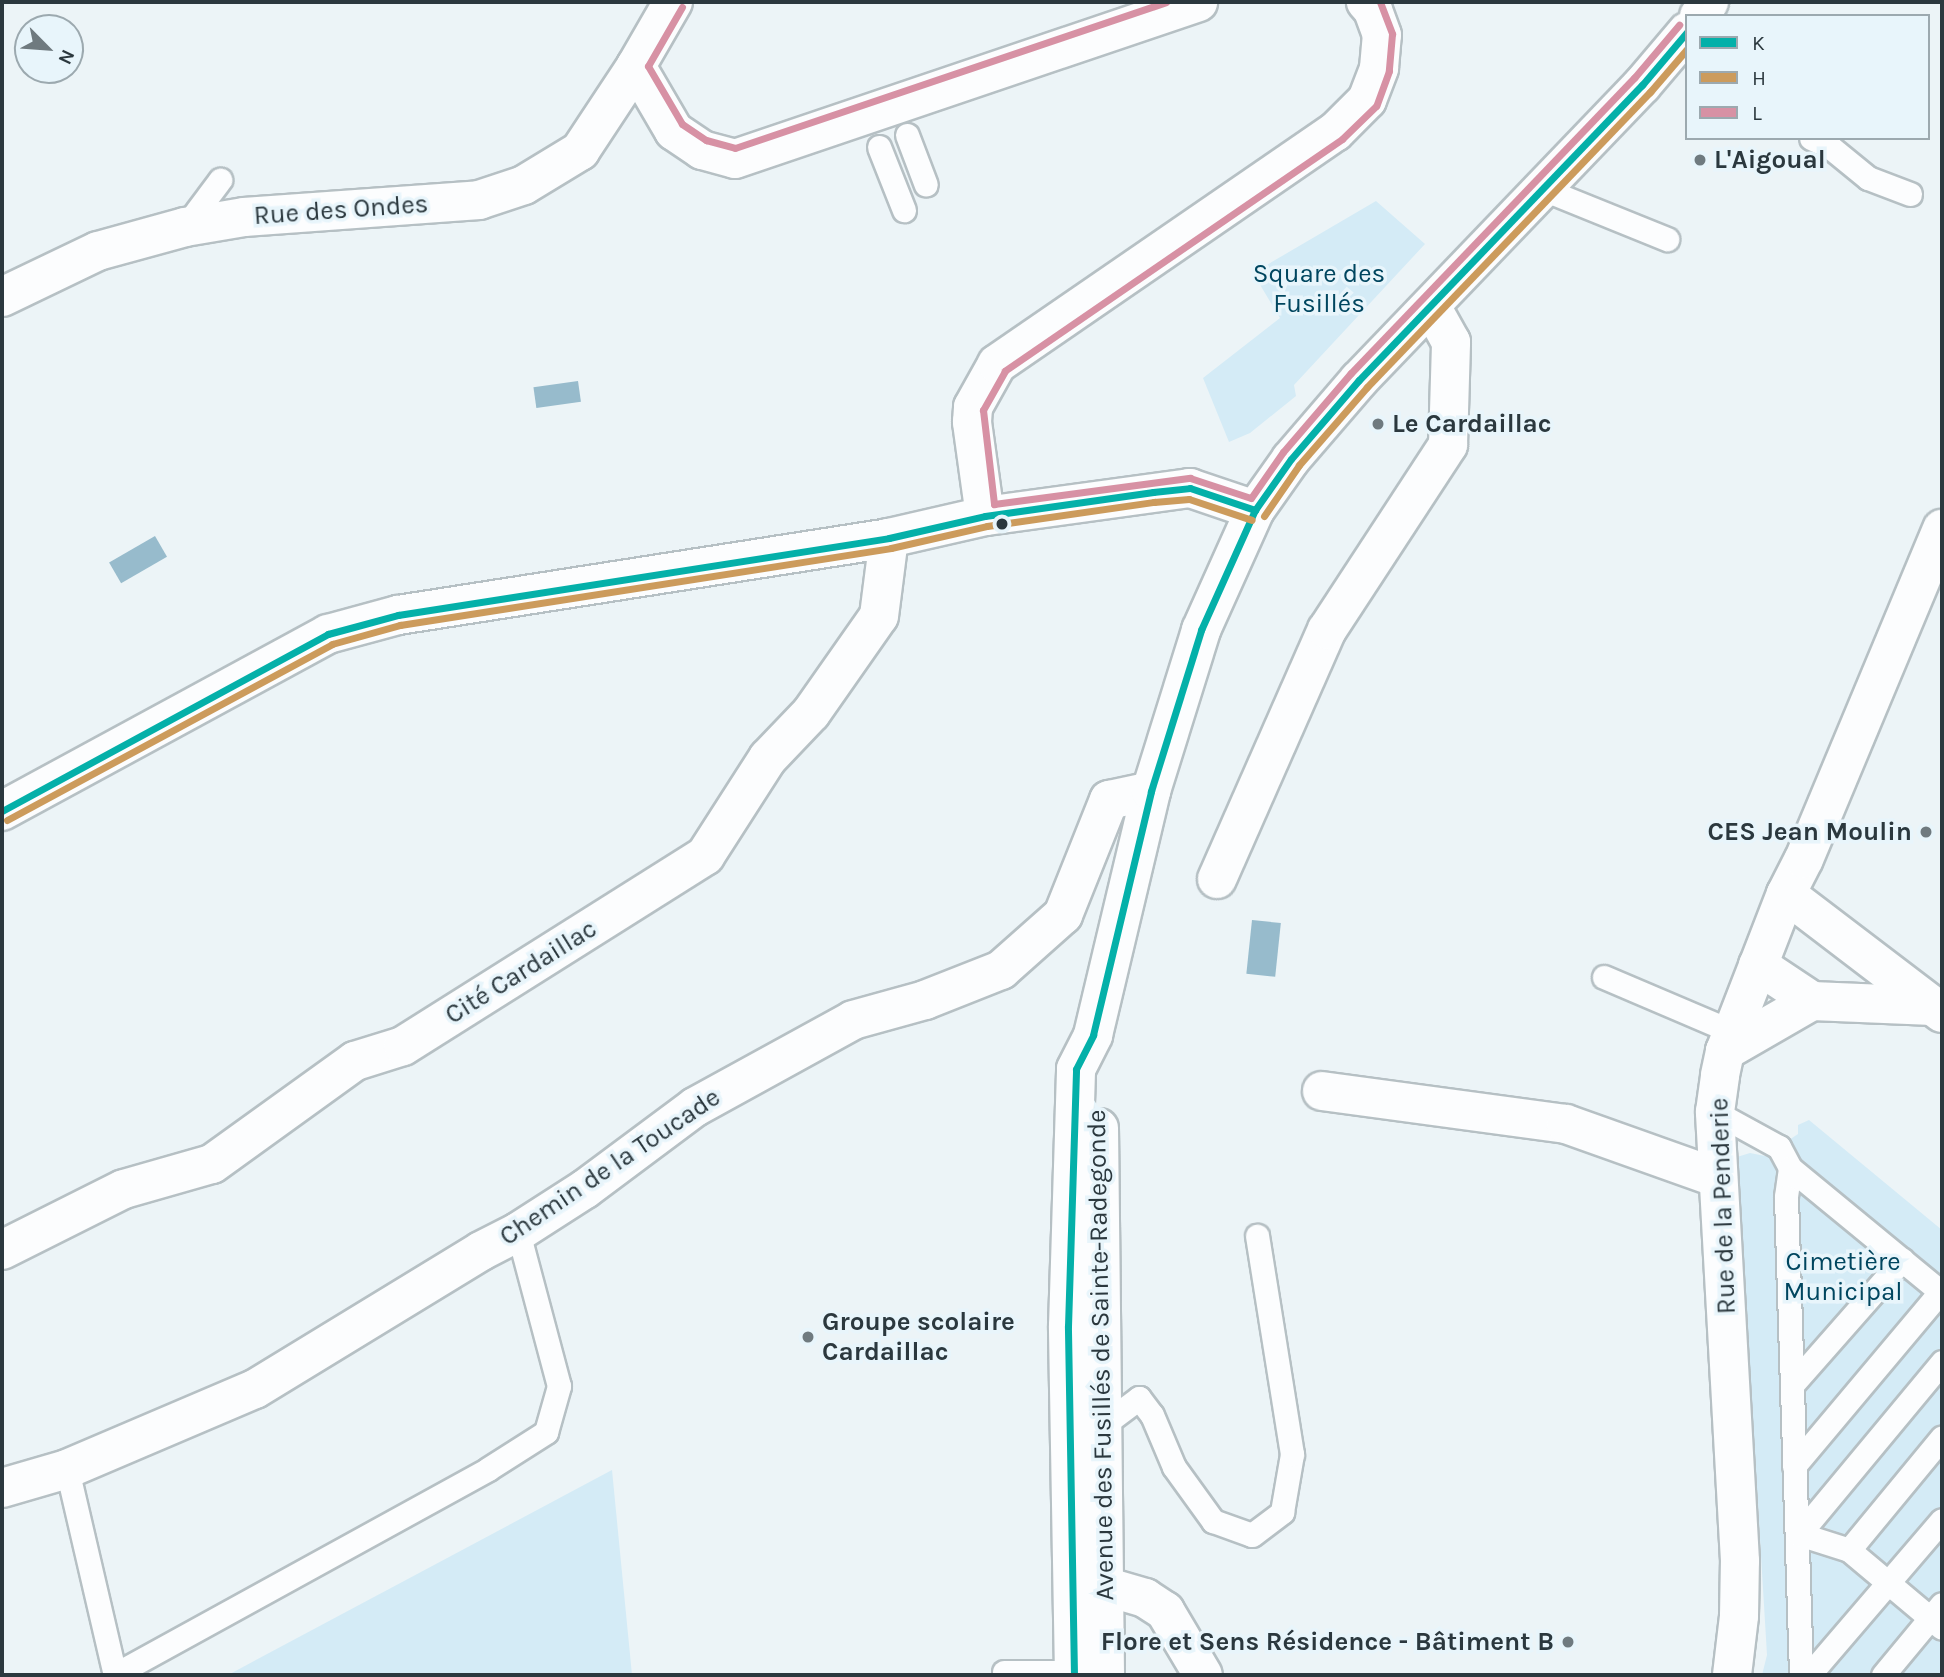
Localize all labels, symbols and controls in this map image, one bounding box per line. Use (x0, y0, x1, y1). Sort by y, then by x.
north arrow (14, 14, 84, 84)
legend (1685, 14, 1930, 140)
text: K (1752, 31, 1765, 55)
text: N (53, 46, 79, 68)
text: H (1752, 66, 1766, 90)
text: L (1752, 101, 1762, 125)
place label: L'Aigoual (1714, 144, 1826, 176)
marker: L'Aigoual (1692, 152, 1708, 168)
street label: Rue des Ondes (253, 188, 429, 232)
park label: Square des Fusillés (1253, 258, 1385, 320)
place label: Le Cardaillac (1392, 408, 1552, 440)
marker: Le Cardaillac (1370, 416, 1386, 432)
unlabelled marker (995, 517, 1009, 531)
place label: CES Jean Moulin (1707, 816, 1912, 848)
marker: CES Jean Moulin (1918, 824, 1934, 840)
street label: Cité Cardaillac (440, 913, 602, 1031)
street label: Chemin de la Toucade (494, 1082, 726, 1252)
street label: Rue de la Penderie (1704, 1097, 1742, 1315)
street label: Avenue des Fusillés de Sainte-Radegonde (1081, 1109, 1121, 1601)
park label: Cimetière Municipal (1783, 1246, 1903, 1308)
place label: Groupe scolaire Cardaillac (822, 1306, 1015, 1368)
marker: Groupe scolaire Cardaillac (800, 1329, 816, 1345)
place label: Flore et Sens Résidence - Bâtiment B (1101, 1626, 1554, 1658)
marker: Flore et Sens Résidence - Bâtiment B (1560, 1634, 1576, 1650)

